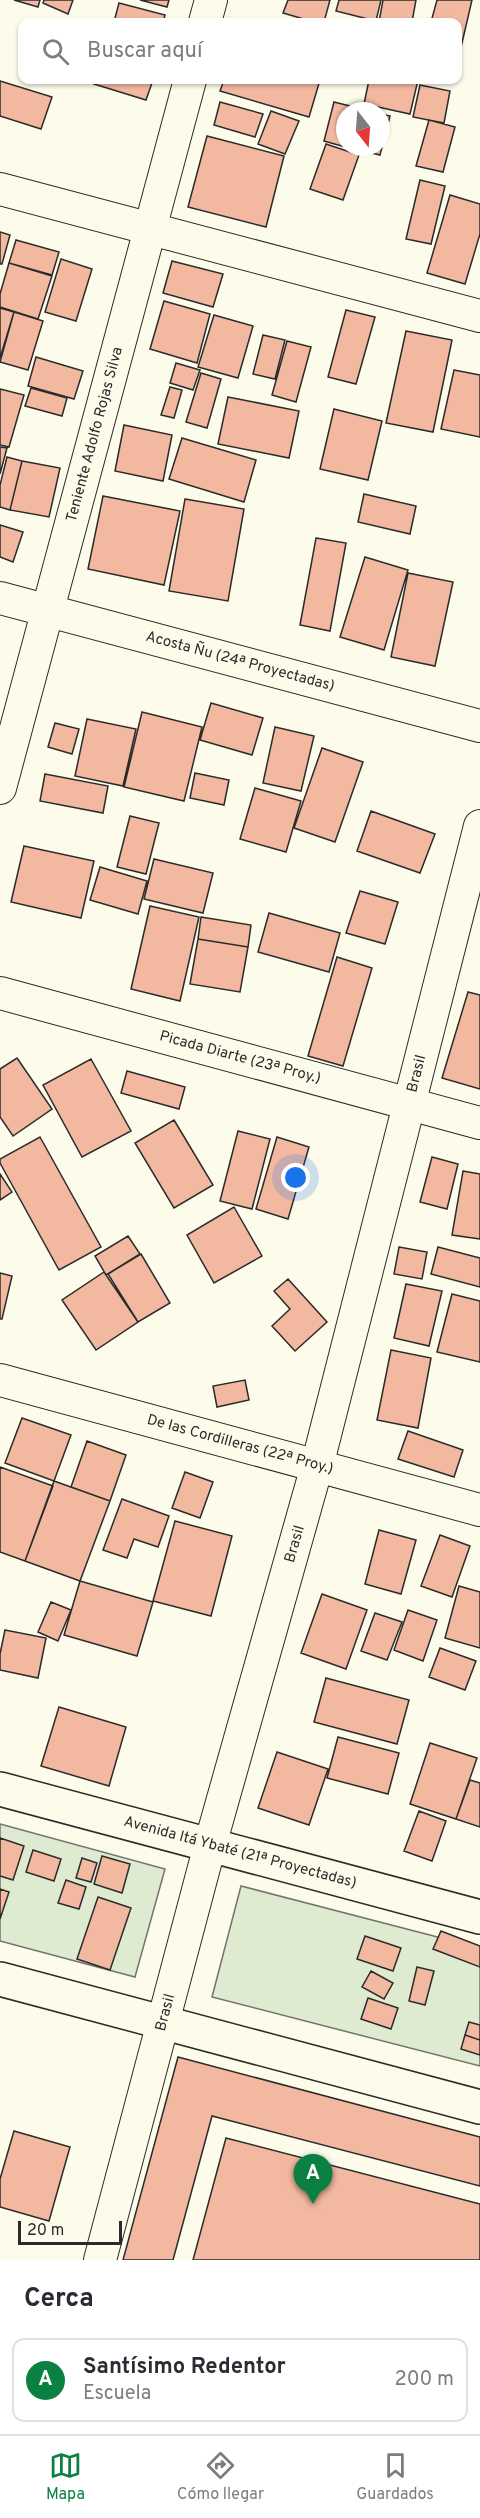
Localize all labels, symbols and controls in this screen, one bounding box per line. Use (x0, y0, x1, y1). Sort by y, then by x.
search box (18, 18, 462, 84)
icon: search (39, 35, 72, 68)
text: Buscar aquí (87, 38, 203, 65)
north arrow (336, 102, 390, 156)
street label: Teniente Adolfo Rojas Silva (62, 345, 127, 524)
street label: Acosta Ñu (24ª Proyectadas) (143, 627, 337, 696)
street label: Picada Diarte (23ª Proy.) (157, 1027, 323, 1089)
street label: Brasil (403, 1053, 431, 1094)
your location (281, 1163, 310, 1192)
street label: De las Cordilleras (22ª Proy.) (145, 1411, 335, 1479)
street label: Brasil (281, 1523, 309, 1565)
street label: Avenida Itá Ybaté (21ª Proyectadas) (122, 1813, 358, 1893)
street label: Brasil (152, 1992, 180, 2033)
pin: A (294, 2154, 332, 2204)
scale bar (18, 2218, 122, 2246)
text: 20 m (27, 2221, 64, 2241)
text: Cerca (24, 2283, 94, 2316)
text: Santísimo Redentor (83, 2354, 286, 2381)
text: A (38, 2367, 53, 2393)
text: 200 m (395, 2367, 454, 2393)
text: Escuela (83, 2381, 151, 2407)
tab: Mapa (46, 2449, 85, 2505)
tab: Cómo llegar (177, 2449, 264, 2505)
tab: Guardados (356, 2449, 434, 2505)

